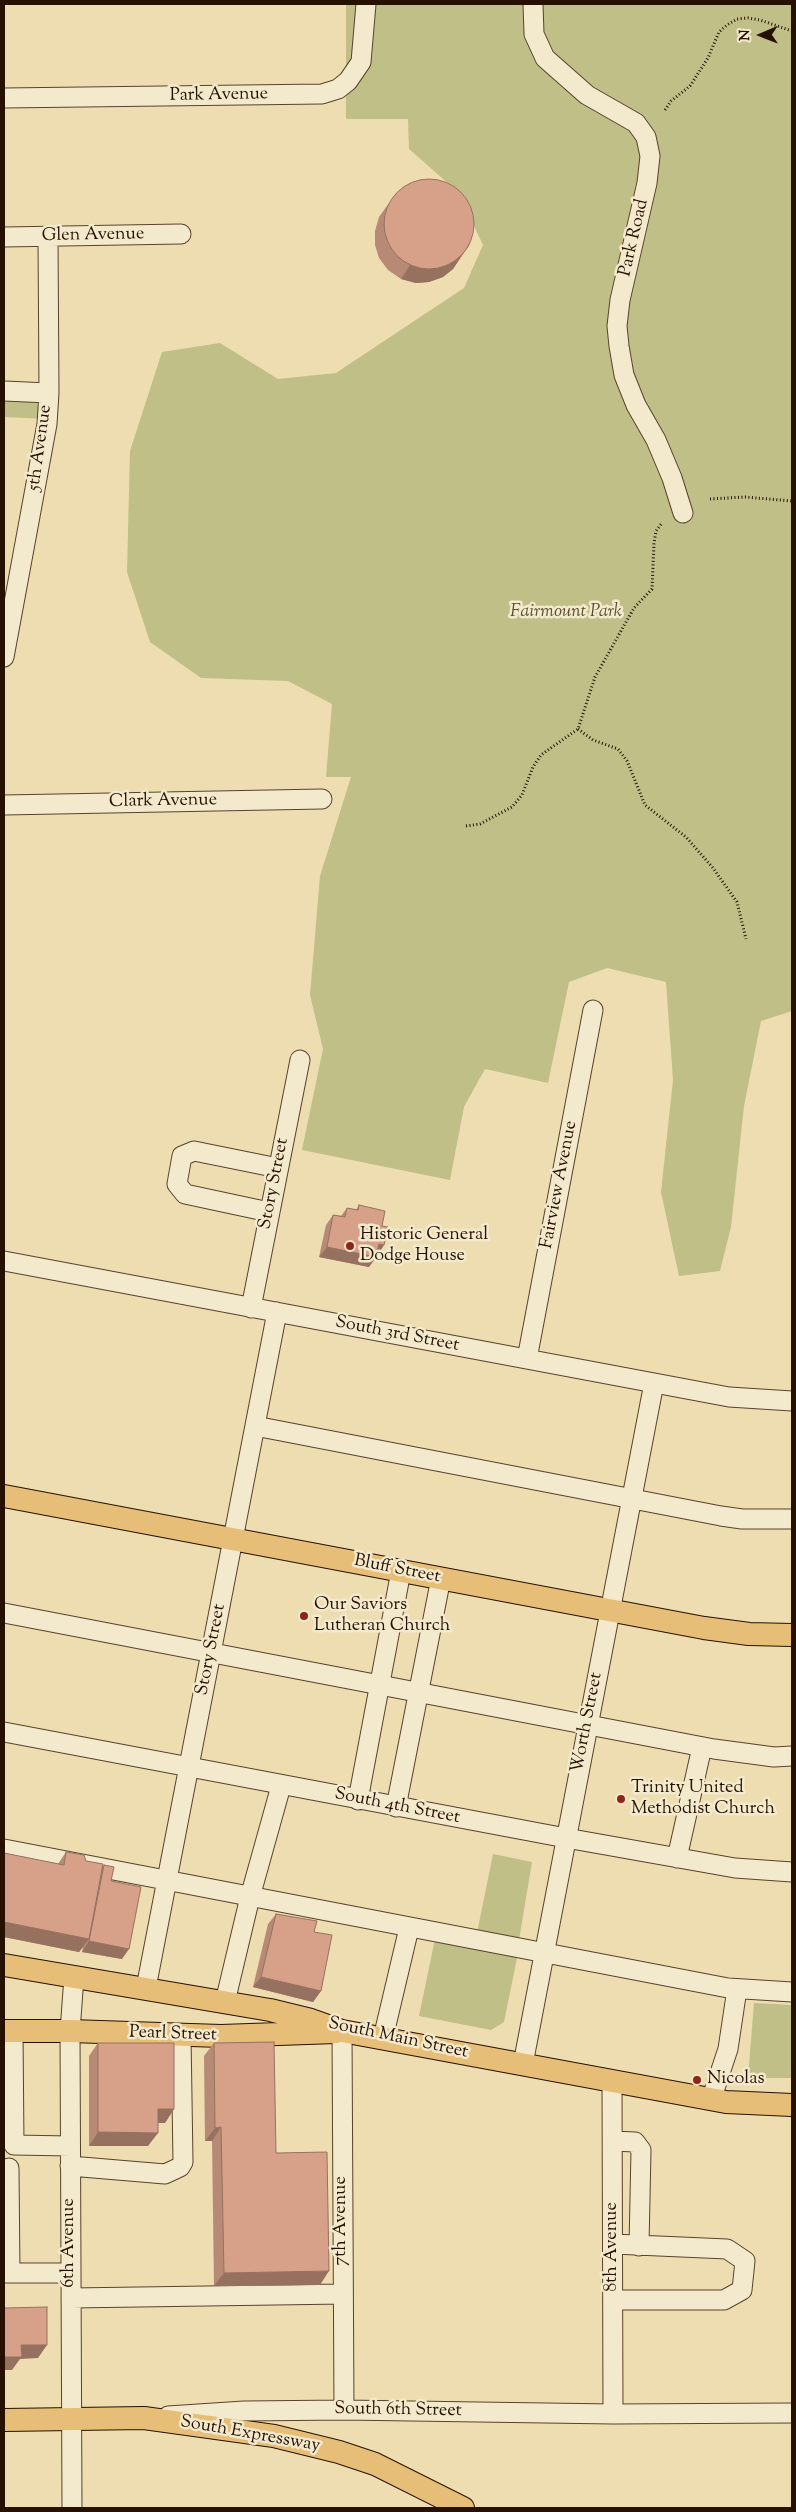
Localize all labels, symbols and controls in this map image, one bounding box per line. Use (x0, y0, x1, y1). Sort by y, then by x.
north arrow (736, 10, 786, 60)
text: N (736, 29, 756, 41)
street label: Park Avenue (170, 84, 268, 108)
street label: Park Road (616, 197, 654, 279)
street label: Glen Avenue (42, 224, 144, 248)
street label: 5th Avenue (24, 403, 58, 493)
park label: Fairmount Park (510, 602, 622, 624)
street label: Clark Avenue (109, 790, 217, 814)
street label: Fairview Avenue (537, 1119, 583, 1251)
street label: Story Street (256, 1136, 294, 1232)
place label: Historic General Dodge House (360, 1225, 488, 1268)
marker: Historic General Dodge House (344, 1240, 356, 1252)
street label: South 3rd Street (333, 1312, 461, 1358)
street label: Bluff Street (352, 1551, 442, 1589)
place label: Our Saviors Lutheran Church (314, 1595, 450, 1638)
street label: Story Street (193, 1602, 231, 1698)
marker: Our Saviors Lutheran Church (298, 1610, 310, 1622)
street label: Worth Street (568, 1671, 608, 1775)
place label: Trinity United Methodist Church (631, 1778, 775, 1820)
street label: South 4th Street (332, 1784, 462, 1830)
marker: Trinity United Methodist Church (615, 1793, 627, 1805)
street label: South Main Street (326, 2014, 470, 2064)
street label: Pearl Street (129, 2023, 217, 2047)
place label: Nicolas (707, 2069, 765, 2091)
marker: Nicolas (691, 2074, 703, 2086)
street label: 7th Avenue (331, 2176, 353, 2266)
street label: 6th Avenue (59, 2198, 81, 2288)
street label: 8th Avenue (602, 2202, 624, 2292)
street label: South 6th Street (334, 2399, 462, 2423)
street label: South Expressway (178, 2412, 322, 2458)

